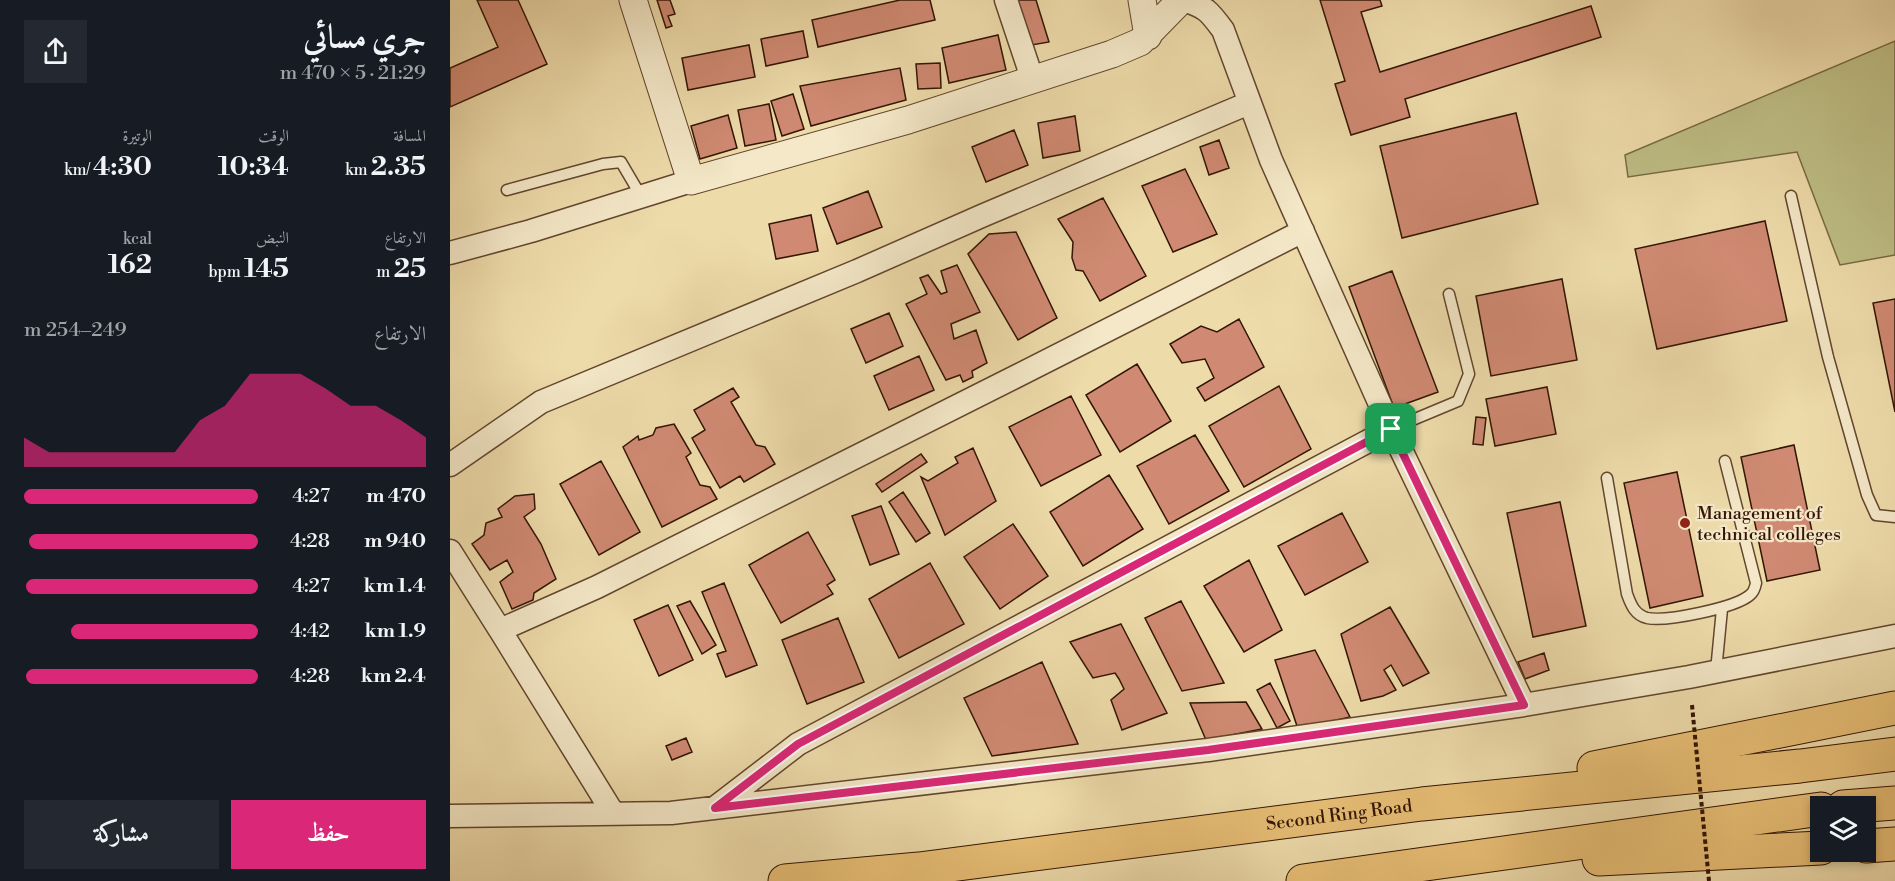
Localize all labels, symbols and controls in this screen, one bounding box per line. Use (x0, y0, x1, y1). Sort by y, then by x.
text: جري مسائي (303, 18, 426, 59)
button: share (24, 20, 87, 83)
text: 21:29 · 5 × 470 m (280, 61, 426, 86)
text: الوتيرة (122, 126, 152, 146)
text: الوقت (258, 126, 289, 146)
text: المسافة (393, 126, 426, 146)
text: 4:30 (93, 151, 152, 183)
text: 10:34 (218, 151, 289, 183)
text: 2.35 (371, 151, 426, 183)
text: /km (64, 160, 93, 180)
text: km (345, 160, 371, 180)
text: النبض (256, 228, 289, 248)
text: الارتفاع (384, 228, 426, 248)
text: kcal (123, 229, 152, 249)
text: 162 (108, 249, 152, 281)
text: 145 (244, 253, 289, 285)
text: 25 (394, 253, 426, 285)
text: bpm (208, 262, 244, 282)
text: m (376, 262, 394, 282)
text: 249–254 m (24, 318, 127, 343)
text: الارتفاع (374, 322, 426, 347)
pin (1365, 403, 1416, 454)
icon: arrive (1374, 412, 1407, 445)
text: 4:27 (292, 484, 330, 509)
text: 470 m (366, 484, 426, 509)
place label: Management of technical colleges (1697, 502, 1841, 546)
marker: Management of technical colleges (1678, 516, 1692, 530)
text: 4:28 (290, 529, 330, 554)
text: 940 m (364, 529, 426, 554)
text: 4:27 (292, 574, 330, 599)
text: 1.4 km (364, 574, 426, 599)
text: 4:42 (290, 619, 330, 644)
text: 1.9 km (364, 619, 426, 644)
text: 4:28 (290, 664, 330, 689)
text: 2.4 km (361, 664, 426, 689)
street label: Second Ring Road (1264, 794, 1414, 836)
map controls (1810, 796, 1876, 862)
button: layers (1810, 796, 1876, 862)
button: مشاركة (24, 800, 219, 869)
button: حفظ (231, 800, 426, 869)

